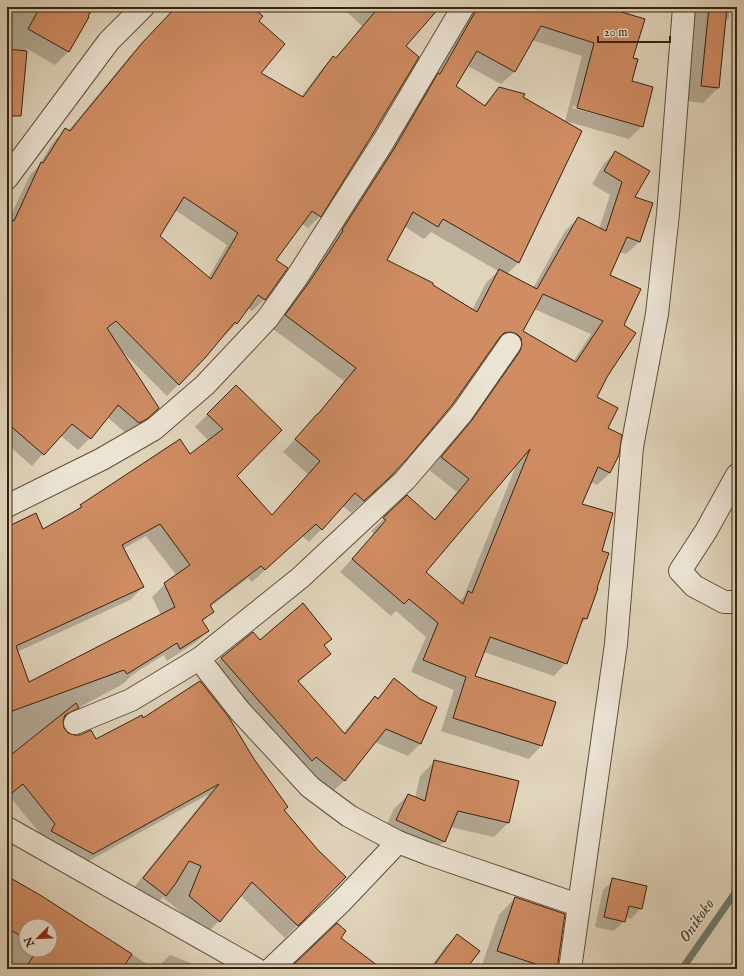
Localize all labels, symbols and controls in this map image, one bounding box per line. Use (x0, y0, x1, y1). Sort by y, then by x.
scale bar (598, 18, 670, 44)
text: 20 m (604, 25, 627, 40)
water label: Onikoko (674, 895, 720, 947)
north arrow (18, 918, 58, 958)
text: N (21, 934, 39, 950)

